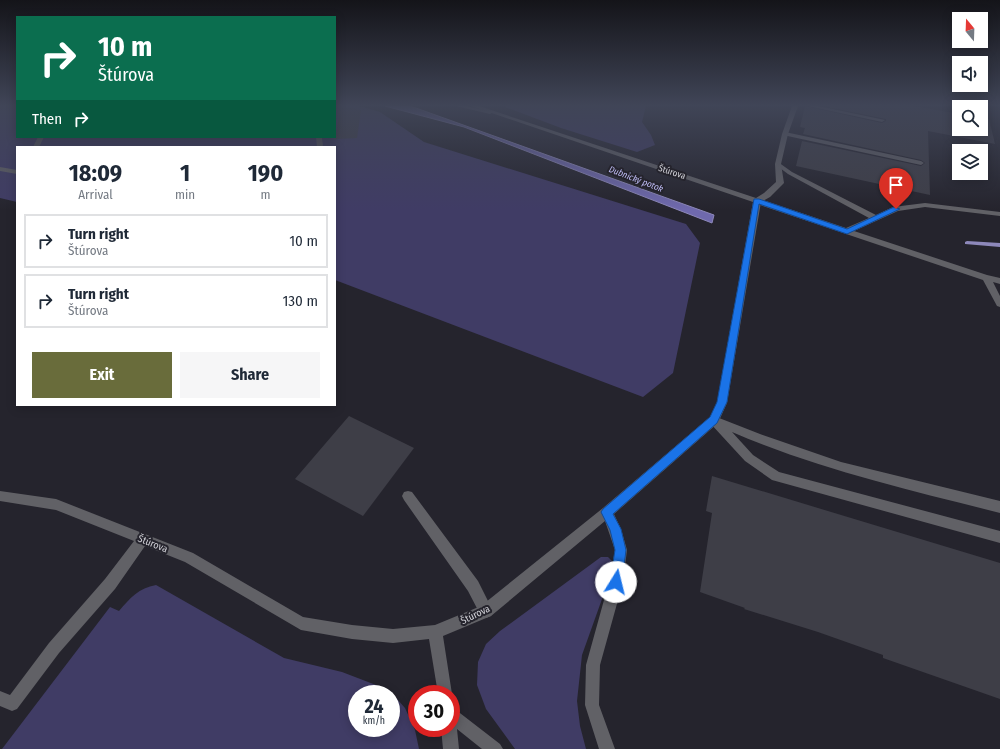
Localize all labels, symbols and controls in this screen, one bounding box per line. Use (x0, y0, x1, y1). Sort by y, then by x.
north arrow (952, 12, 988, 48)
map controls (952, 12, 988, 180)
text: 10 m (98, 30, 152, 63)
icon: right (32, 32, 84, 84)
button: sound (952, 56, 988, 92)
text: Štúrova (98, 64, 154, 86)
button: search (952, 100, 988, 136)
icon: right (70, 108, 92, 130)
text: Then (32, 110, 62, 128)
button: layers (952, 144, 988, 180)
text: 18:09 (69, 159, 122, 187)
text: 1 (180, 159, 190, 187)
text: 190 (248, 159, 283, 187)
street label: Štúrova (657, 162, 688, 181)
water label: Dubnický potok (607, 164, 665, 194)
pin (879, 168, 913, 209)
icon: arrive (885, 174, 907, 196)
text: Arrival (78, 187, 113, 202)
text: min (175, 187, 195, 202)
text: m (261, 187, 271, 202)
text: Turn right (68, 225, 129, 243)
icon: right (34, 230, 56, 252)
text: 10 m (289, 232, 318, 250)
text: Štúrova (68, 243, 108, 258)
text: Turn right (68, 285, 129, 303)
icon: right (34, 290, 56, 312)
text: 130 m (283, 292, 318, 310)
text: Štúrova (68, 303, 108, 318)
button: Exit (32, 352, 172, 398)
button: Share (180, 352, 320, 398)
street label: Štúrova (136, 531, 170, 555)
position arrow (595, 561, 637, 603)
street label: Štúrova (458, 601, 492, 627)
speed limit sign: 30 (408, 685, 460, 737)
text: 24 (364, 694, 384, 718)
text: km/h (363, 715, 385, 727)

